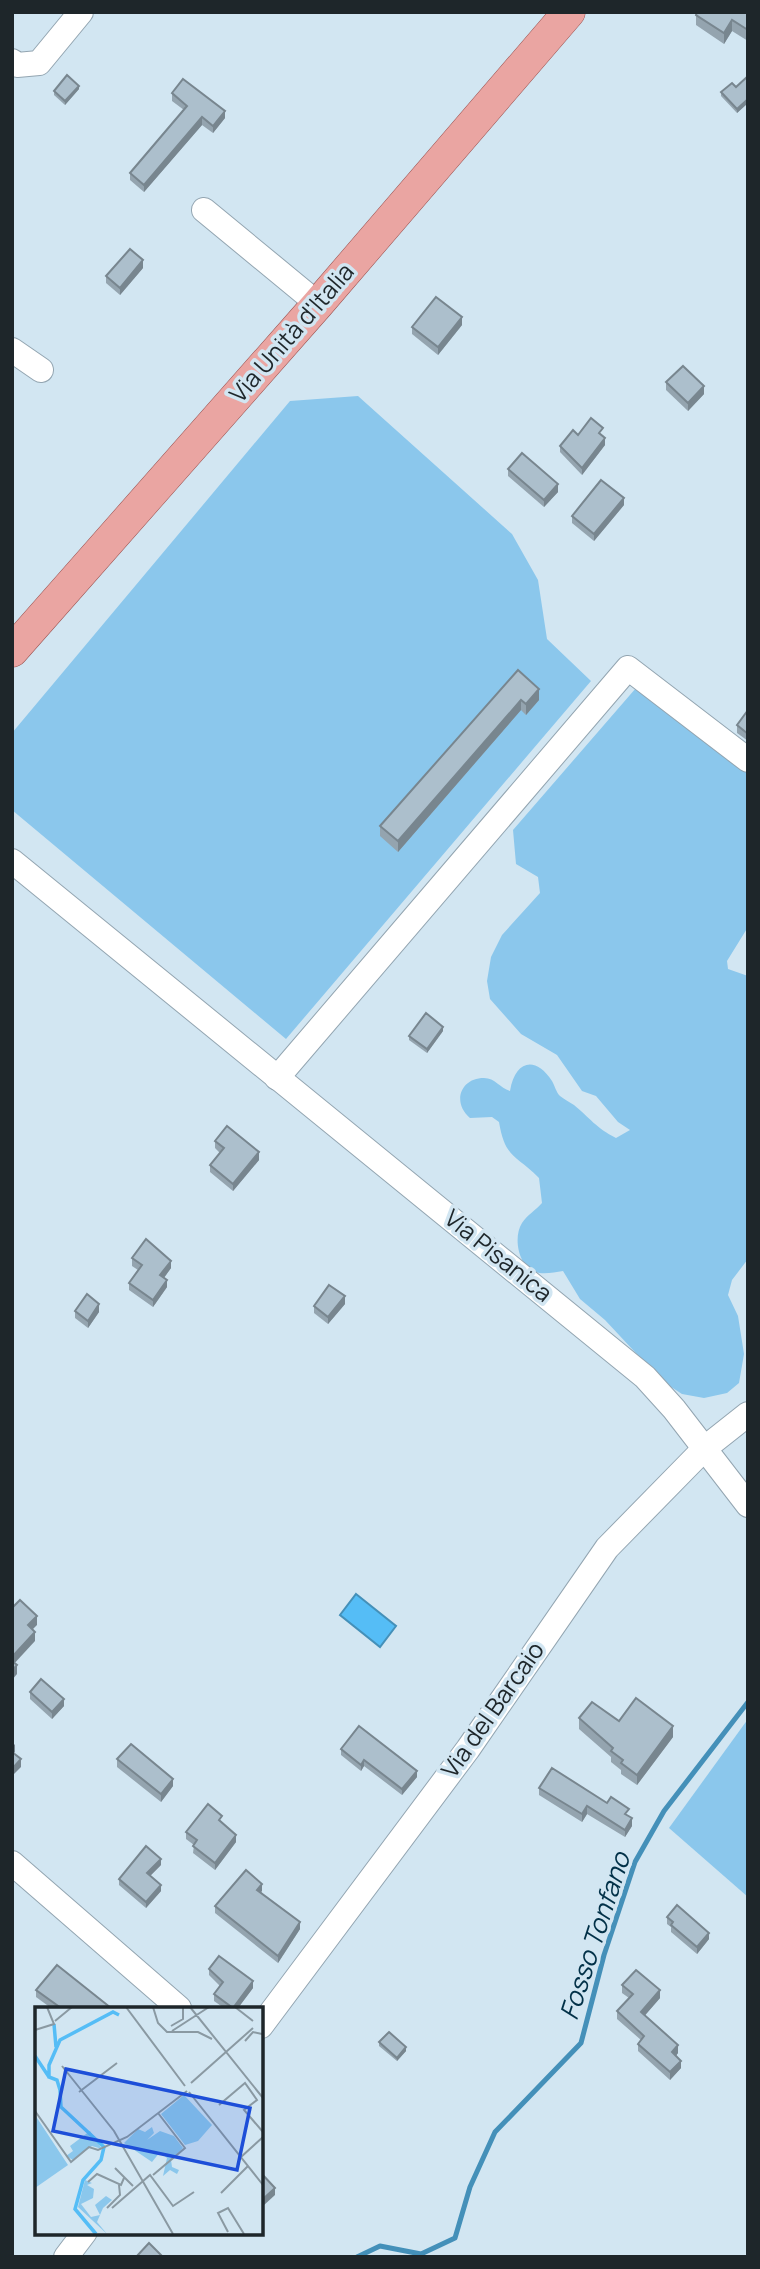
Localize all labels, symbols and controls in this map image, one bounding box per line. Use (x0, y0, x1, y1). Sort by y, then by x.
street label: Via Unità d'Italia (221, 255, 361, 409)
street label: Via Pisanica (438, 1201, 560, 1309)
street label: Via del Barcaio (433, 1634, 551, 1784)
water label: Fosso Tonfano (550, 1846, 639, 2024)
inset map (35, 2007, 262, 2234)

